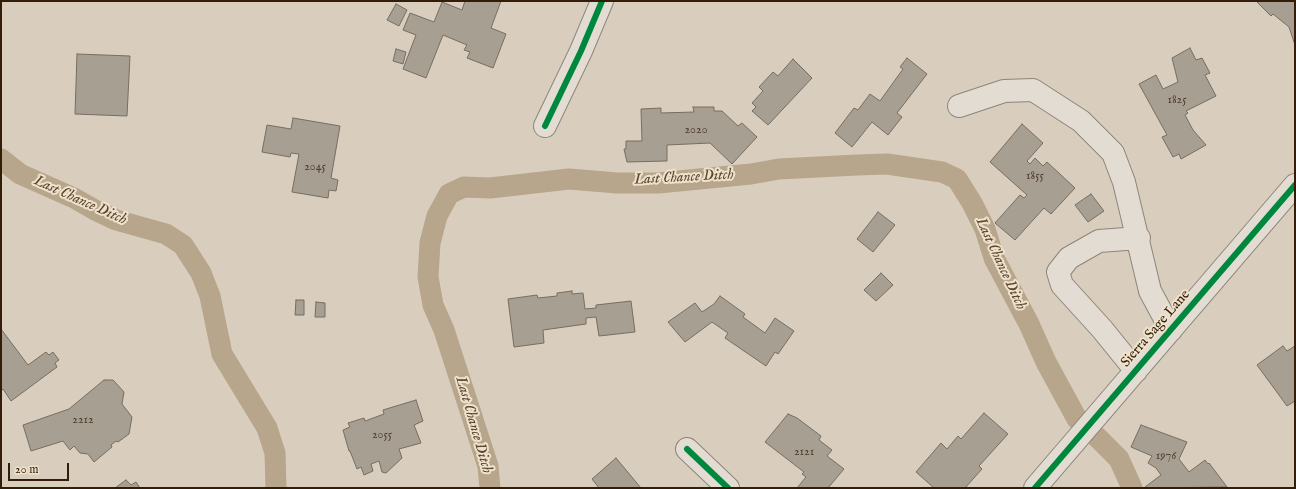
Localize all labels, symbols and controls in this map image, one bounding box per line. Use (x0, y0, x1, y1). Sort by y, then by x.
house number: 1825 (1167, 94, 1187, 108)
house number: 2020 (684, 124, 708, 138)
house number: 2045 (304, 161, 326, 175)
water label: Last Chance Ditch (634, 166, 734, 190)
house number: 1855 (1026, 170, 1044, 184)
water label: Last Chance Ditch (31, 173, 129, 229)
water label: Last Chance Ditch (971, 215, 1029, 313)
street label: Sierra Sage Lane (1118, 287, 1194, 371)
water label: Last Chance Ditch (451, 375, 495, 475)
house number: 2212 (72, 414, 94, 428)
house number: 2055 (372, 429, 392, 443)
house number: 2121 (794, 446, 814, 460)
house number: 1976 (1156, 450, 1176, 464)
scale bar (10, 455, 71, 481)
text: 20 m (15, 462, 38, 477)

